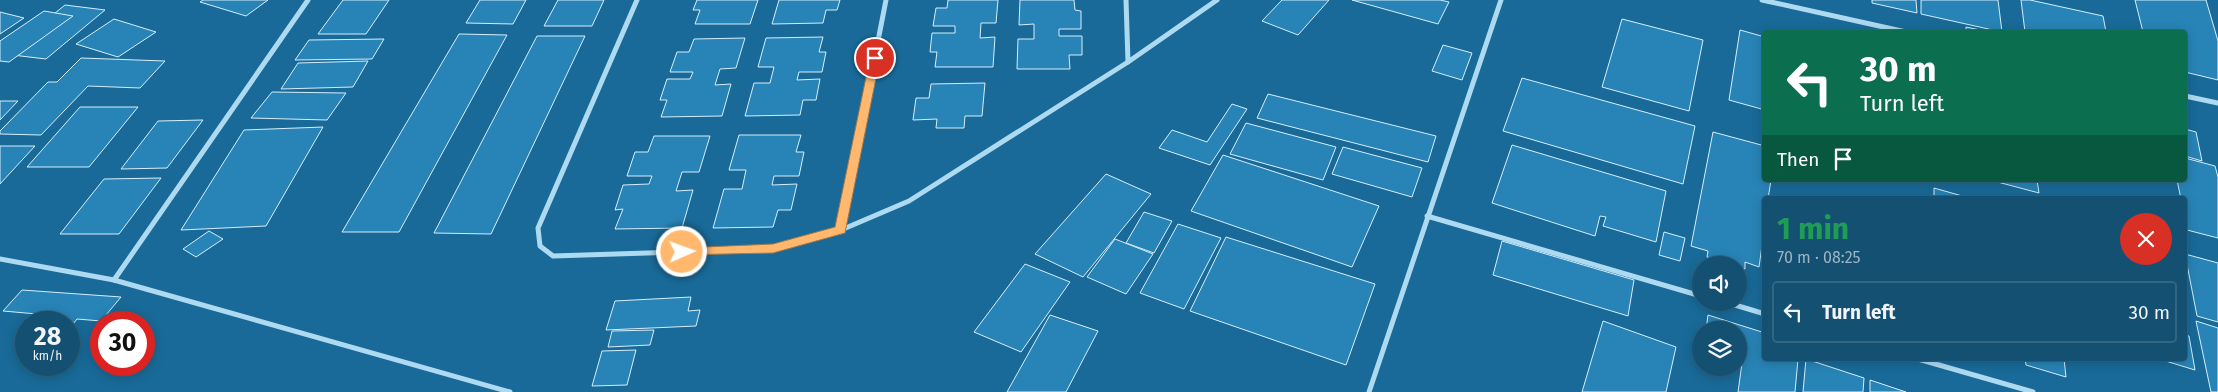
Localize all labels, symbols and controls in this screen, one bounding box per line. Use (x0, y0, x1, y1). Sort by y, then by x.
pin (854, 37, 896, 79)
icon: arrive (861, 44, 889, 72)
text: 30 m (1860, 48, 1937, 90)
icon: left (1777, 50, 1842, 115)
text: Turn left (1860, 90, 1944, 117)
icon: arrive (1829, 145, 1857, 173)
text: Then (1777, 148, 1819, 171)
text: 1 min (1777, 211, 1849, 247)
button: close (2120, 213, 2172, 265)
position arrow (655, 225, 707, 277)
text: 70 m · 08:25 (1777, 248, 1861, 267)
map controls (1692, 256, 1747, 376)
button: sound (1692, 256, 1747, 311)
icon: left (1779, 298, 1807, 326)
text: Turn left (1822, 301, 1896, 324)
text: 30 m (2129, 301, 2170, 324)
speed limit sign: 30 (90, 311, 155, 376)
button: layers (1692, 321, 1747, 376)
text: 28 (34, 322, 61, 352)
text: km/h (33, 349, 62, 363)

